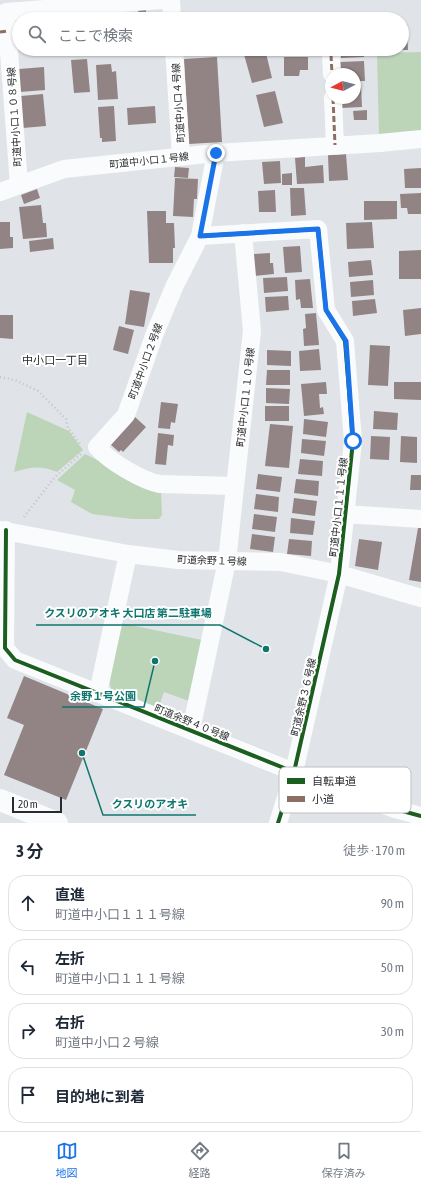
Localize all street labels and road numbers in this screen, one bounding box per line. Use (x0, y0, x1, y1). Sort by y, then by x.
street label: 町道中小口４号線 (170, 63, 187, 143)
street label: 町道中小口１０８号線 (6, 67, 23, 167)
street label: 町道中小口１号線 (109, 151, 189, 170)
street label: 町道中小口２号線 (127, 322, 164, 401)
street label: 町道中小口１１０号線 (235, 347, 256, 447)
street label: 町道中小口１１１号線 (328, 457, 349, 557)
street label: 町道余野１号線 (177, 554, 247, 567)
street label: 町道余野３６号線 (289, 657, 318, 737)
street label: 町道余野４０号線 (153, 702, 231, 743)

